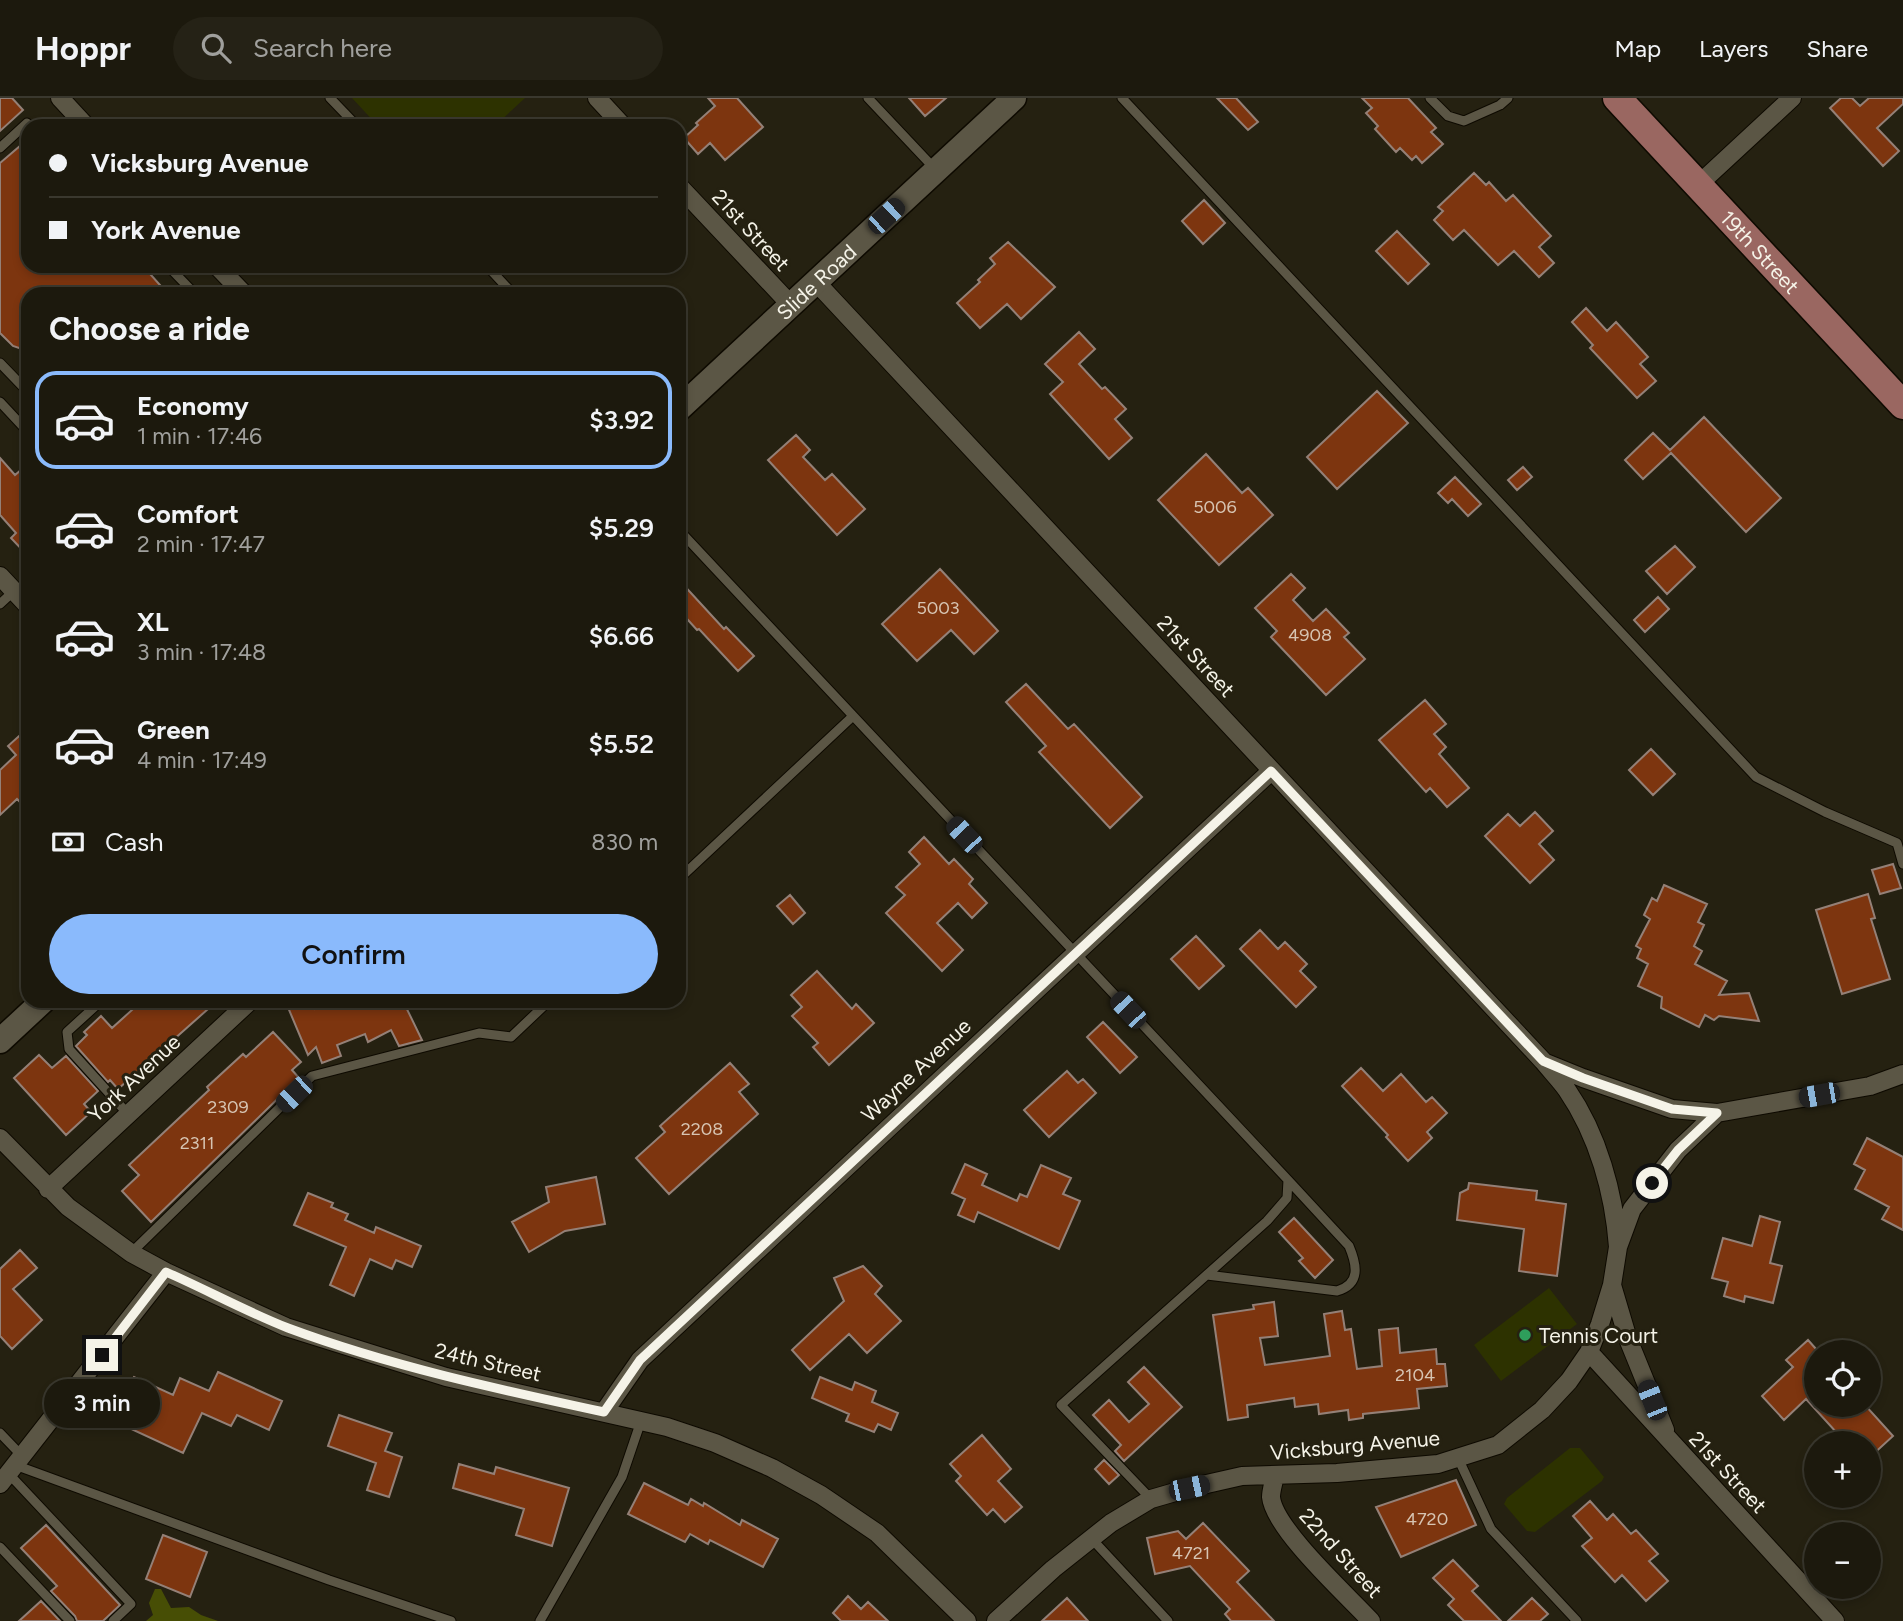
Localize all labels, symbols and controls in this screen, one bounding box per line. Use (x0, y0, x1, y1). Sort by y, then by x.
search box (173, 17, 663, 80)
text: Hoppr (35, 29, 131, 68)
icon: search (197, 29, 235, 67)
text: Search here (253, 32, 392, 64)
text: Map (1614, 34, 1661, 63)
text: Layers (1699, 34, 1768, 63)
text: Share (1806, 34, 1868, 63)
text: Vicksburg Avenue (91, 147, 309, 179)
street label: 21st Street (707, 184, 795, 276)
car (864, 194, 909, 238)
street label: 19th Street (1715, 205, 1805, 298)
text: York Avenue (91, 214, 241, 246)
street label: Slide Road (771, 239, 861, 325)
text: Choose a ride (49, 310, 250, 348)
icon: car (53, 389, 116, 452)
text: Economy (137, 390, 249, 422)
text: $3.92 (589, 404, 654, 436)
text: 1 min · 17:46 (137, 422, 262, 450)
house number: 5006 (1193, 496, 1237, 518)
icon: car (53, 497, 116, 560)
text: Comfort (137, 498, 239, 530)
text: $5.29 (589, 512, 654, 544)
text: 2 min · 17:47 (137, 530, 265, 558)
house number: 5003 (916, 597, 960, 619)
icon: car (53, 605, 116, 668)
text: XL (137, 606, 169, 638)
street label: 21st Street (1152, 610, 1240, 702)
text: $6.66 (589, 620, 654, 652)
house number: 4908 (1288, 624, 1332, 646)
text: 3 min · 17:48 (137, 638, 266, 666)
icon: car (53, 713, 116, 776)
text: Green (137, 714, 210, 746)
text: $5.52 (589, 728, 654, 760)
text: 4 min · 17:49 (137, 746, 267, 774)
car (942, 812, 987, 858)
icon: cash (49, 823, 87, 861)
text: Cash (105, 826, 164, 858)
text: 830 m (591, 828, 658, 856)
button: Confirm (49, 914, 658, 994)
car (1106, 987, 1151, 1033)
street label: Wayne Avenue (856, 1013, 976, 1127)
street label: York Avenue (83, 1029, 185, 1127)
car (272, 1072, 317, 1116)
car (1797, 1081, 1842, 1109)
house number: 2309 (207, 1096, 249, 1118)
house number: 2208 (681, 1118, 723, 1140)
house number: 2311 (180, 1132, 214, 1154)
route start (1636, 1167, 1668, 1199)
place label: Tennis Court (1539, 1323, 1658, 1348)
marker: Tennis Court (1517, 1327, 1533, 1343)
street label: 24th Street (432, 1338, 544, 1386)
route end (86, 1339, 118, 1371)
map controls (1804, 1340, 1881, 1599)
button: locate (1804, 1340, 1881, 1417)
house number: 2104 (1395, 1364, 1435, 1386)
car (1635, 1377, 1670, 1423)
callout: 3 min (44, 1380, 160, 1428)
text: 3 min (74, 1389, 130, 1417)
street label: Vicksburg Avenue (1269, 1425, 1441, 1465)
street label: 21st Street (1684, 1426, 1772, 1518)
button: + (1804, 1431, 1881, 1508)
car (1167, 1473, 1212, 1503)
street label: 22nd Street (1294, 1503, 1388, 1603)
house number: 4720 (1406, 1508, 1448, 1530)
button: − (1804, 1522, 1881, 1599)
house number: 4721 (1172, 1542, 1210, 1564)

